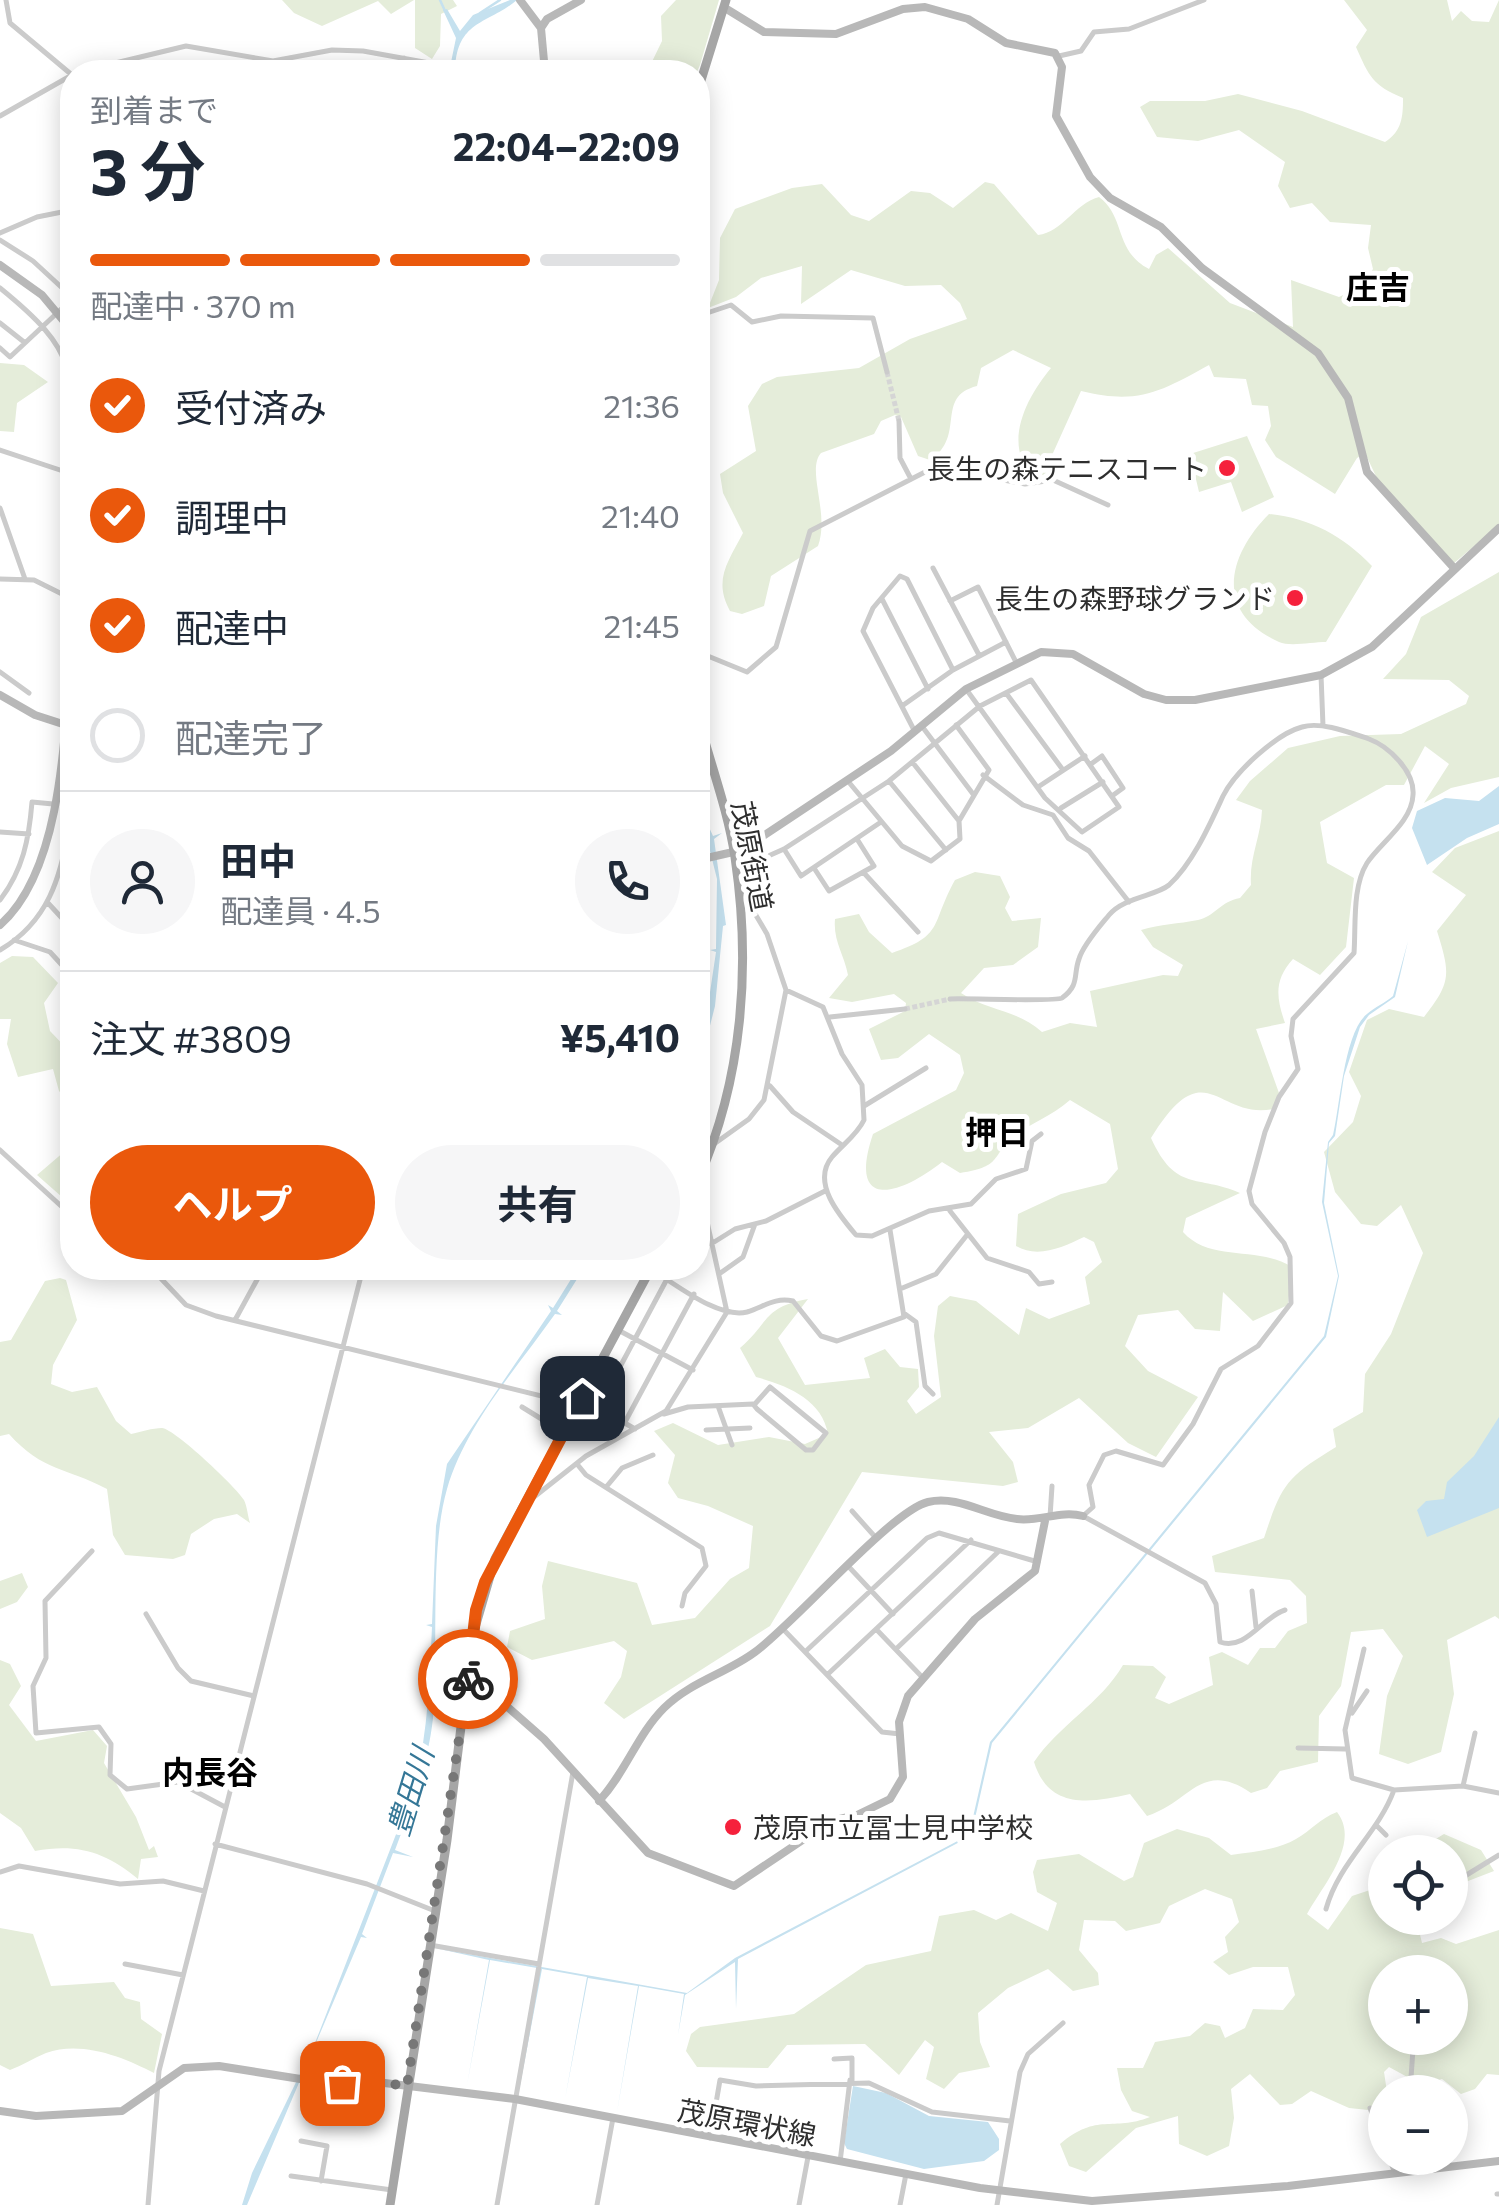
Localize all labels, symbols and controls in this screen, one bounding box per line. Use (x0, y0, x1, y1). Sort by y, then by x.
text: 到着まで (90, 89, 218, 129)
text: 22:04–22:09 (453, 122, 680, 169)
text: 3 分 (90, 129, 205, 208)
district label: 庄吉 (1346, 266, 1410, 306)
text: 配達中 · 370 m (90, 285, 296, 325)
icon: check (90, 378, 145, 433)
text: 受付済み (175, 383, 327, 430)
text: 21:36 (603, 385, 680, 425)
place label: 長生の森テニスコート (927, 451, 1207, 485)
marker: 長生の森テニスコート (1216, 457, 1238, 479)
icon: check (90, 488, 145, 543)
text: 調理中 (175, 493, 289, 540)
text: 21:40 (601, 495, 680, 535)
place label: 長生の森野球グランド (995, 581, 1275, 615)
marker: 長生の森野球グランド (1284, 587, 1306, 609)
icon: check (90, 598, 145, 653)
text: 配達中 (175, 603, 289, 650)
text: 21:45 (603, 605, 680, 645)
text: 配達完了 (175, 713, 327, 760)
street label: 茂原街道 (726, 798, 780, 914)
button: person (90, 829, 195, 934)
button: phone (575, 829, 680, 934)
text: 田中 (220, 836, 296, 883)
text: 配達員 · 4.5 (220, 890, 381, 930)
text: ¥5,410 (560, 1013, 680, 1060)
text: 注文 #3809 (90, 1014, 292, 1061)
district label: 押日 (965, 1111, 1029, 1151)
button: ヘルプ (90, 1145, 375, 1260)
button: 共有 (395, 1145, 680, 1260)
pin (540, 1356, 625, 1441)
icon: home (555, 1371, 610, 1426)
courier (418, 1629, 518, 1729)
icon: bike (441, 1652, 496, 1707)
water label: 豊田川 (378, 1740, 441, 1839)
district label: 内長谷 (162, 1751, 258, 1791)
place label: 茂原市立冨士見中学校 (753, 1810, 1033, 1844)
marker: 茂原市立冨士見中学校 (722, 1816, 744, 1838)
map controls (1368, 1835, 1468, 2175)
button: locate (1368, 1835, 1468, 1935)
button: + (1368, 1955, 1468, 2055)
pin (300, 2041, 385, 2126)
icon: bag (315, 2056, 370, 2111)
button: − (1368, 2075, 1468, 2175)
street label: 茂原環状線 (675, 2092, 819, 2152)

